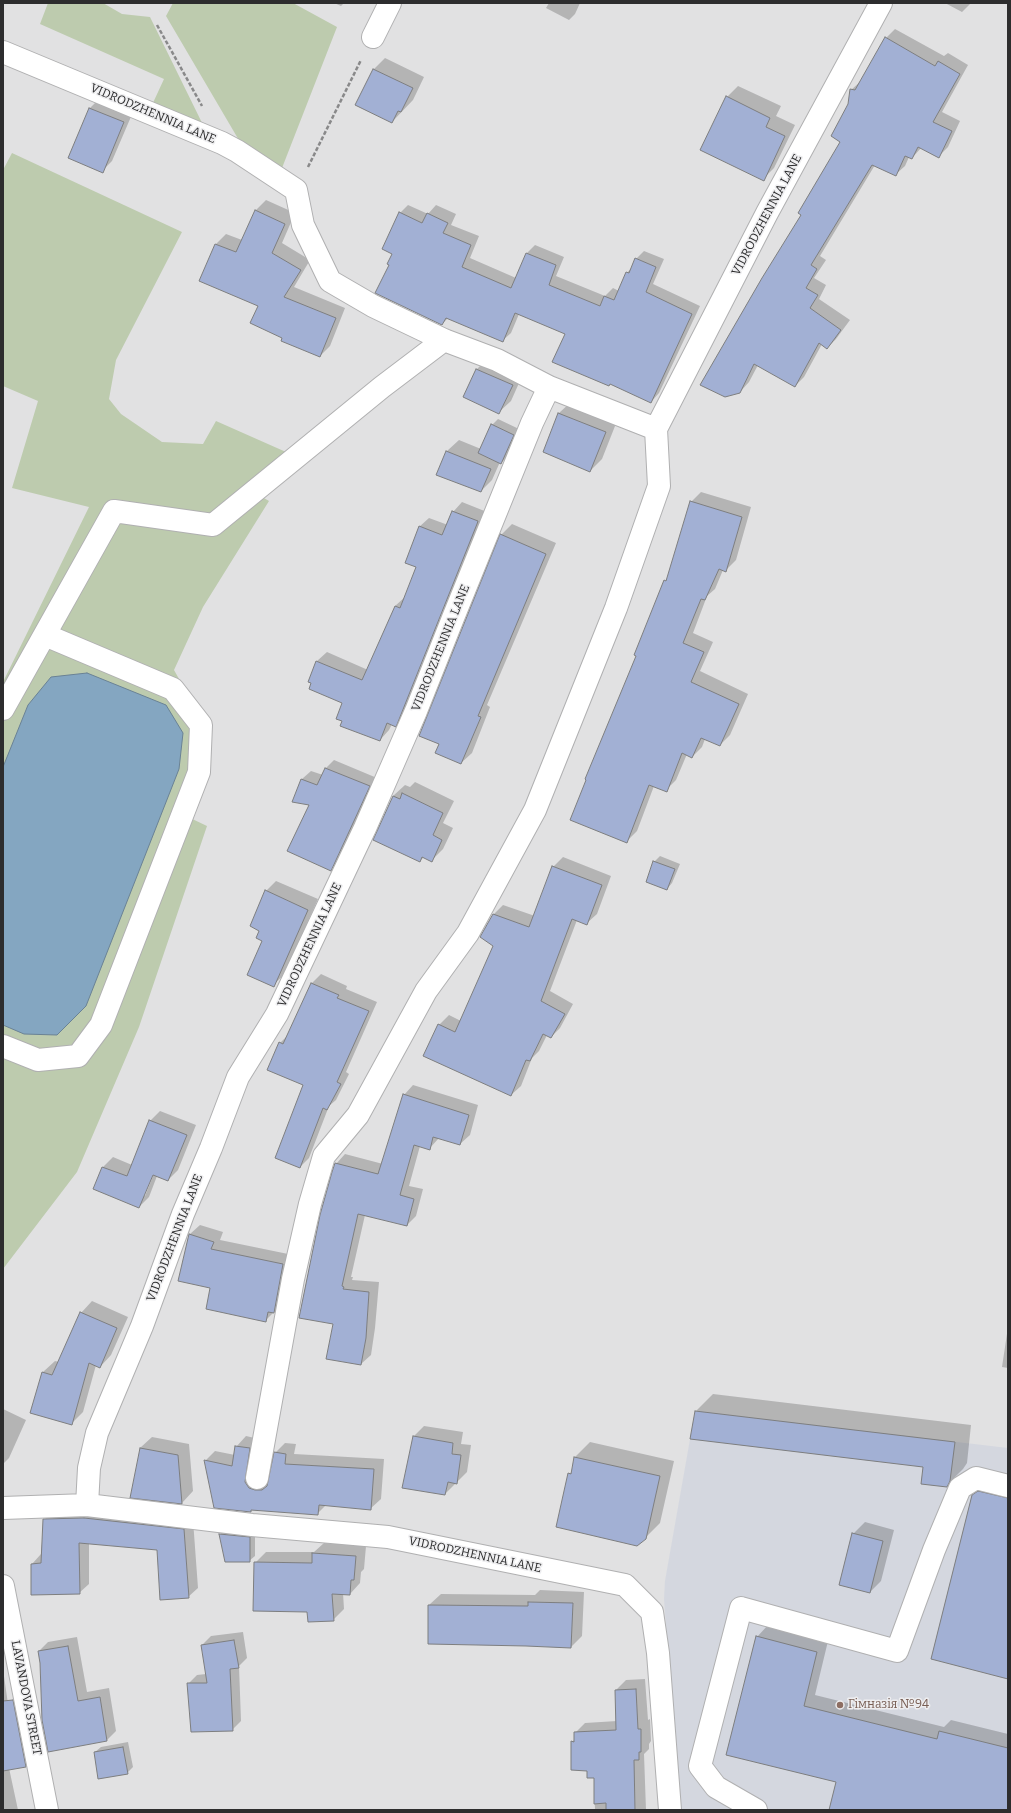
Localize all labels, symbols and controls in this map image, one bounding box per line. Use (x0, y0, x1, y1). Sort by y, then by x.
street label: VIDRODZHENNIA LANE (88, 81, 218, 147)
street label: VIDRODZHENNIA LANE (729, 152, 805, 278)
street label: VIDRODZHENNIA LANE (409, 583, 473, 713)
street label: VIDRODZHENNIA LANE (275, 881, 345, 1009)
street label: VIDRODZHENNIA LANE (144, 1172, 206, 1304)
street label: VIDRODZHENNIA LANE (407, 1534, 543, 1576)
street label: LAVANDOVA STREET (8, 1639, 44, 1757)
place label: Гімназія №94 (848, 1698, 929, 1712)
marker: Гімназія №94 (835, 1700, 845, 1710)

